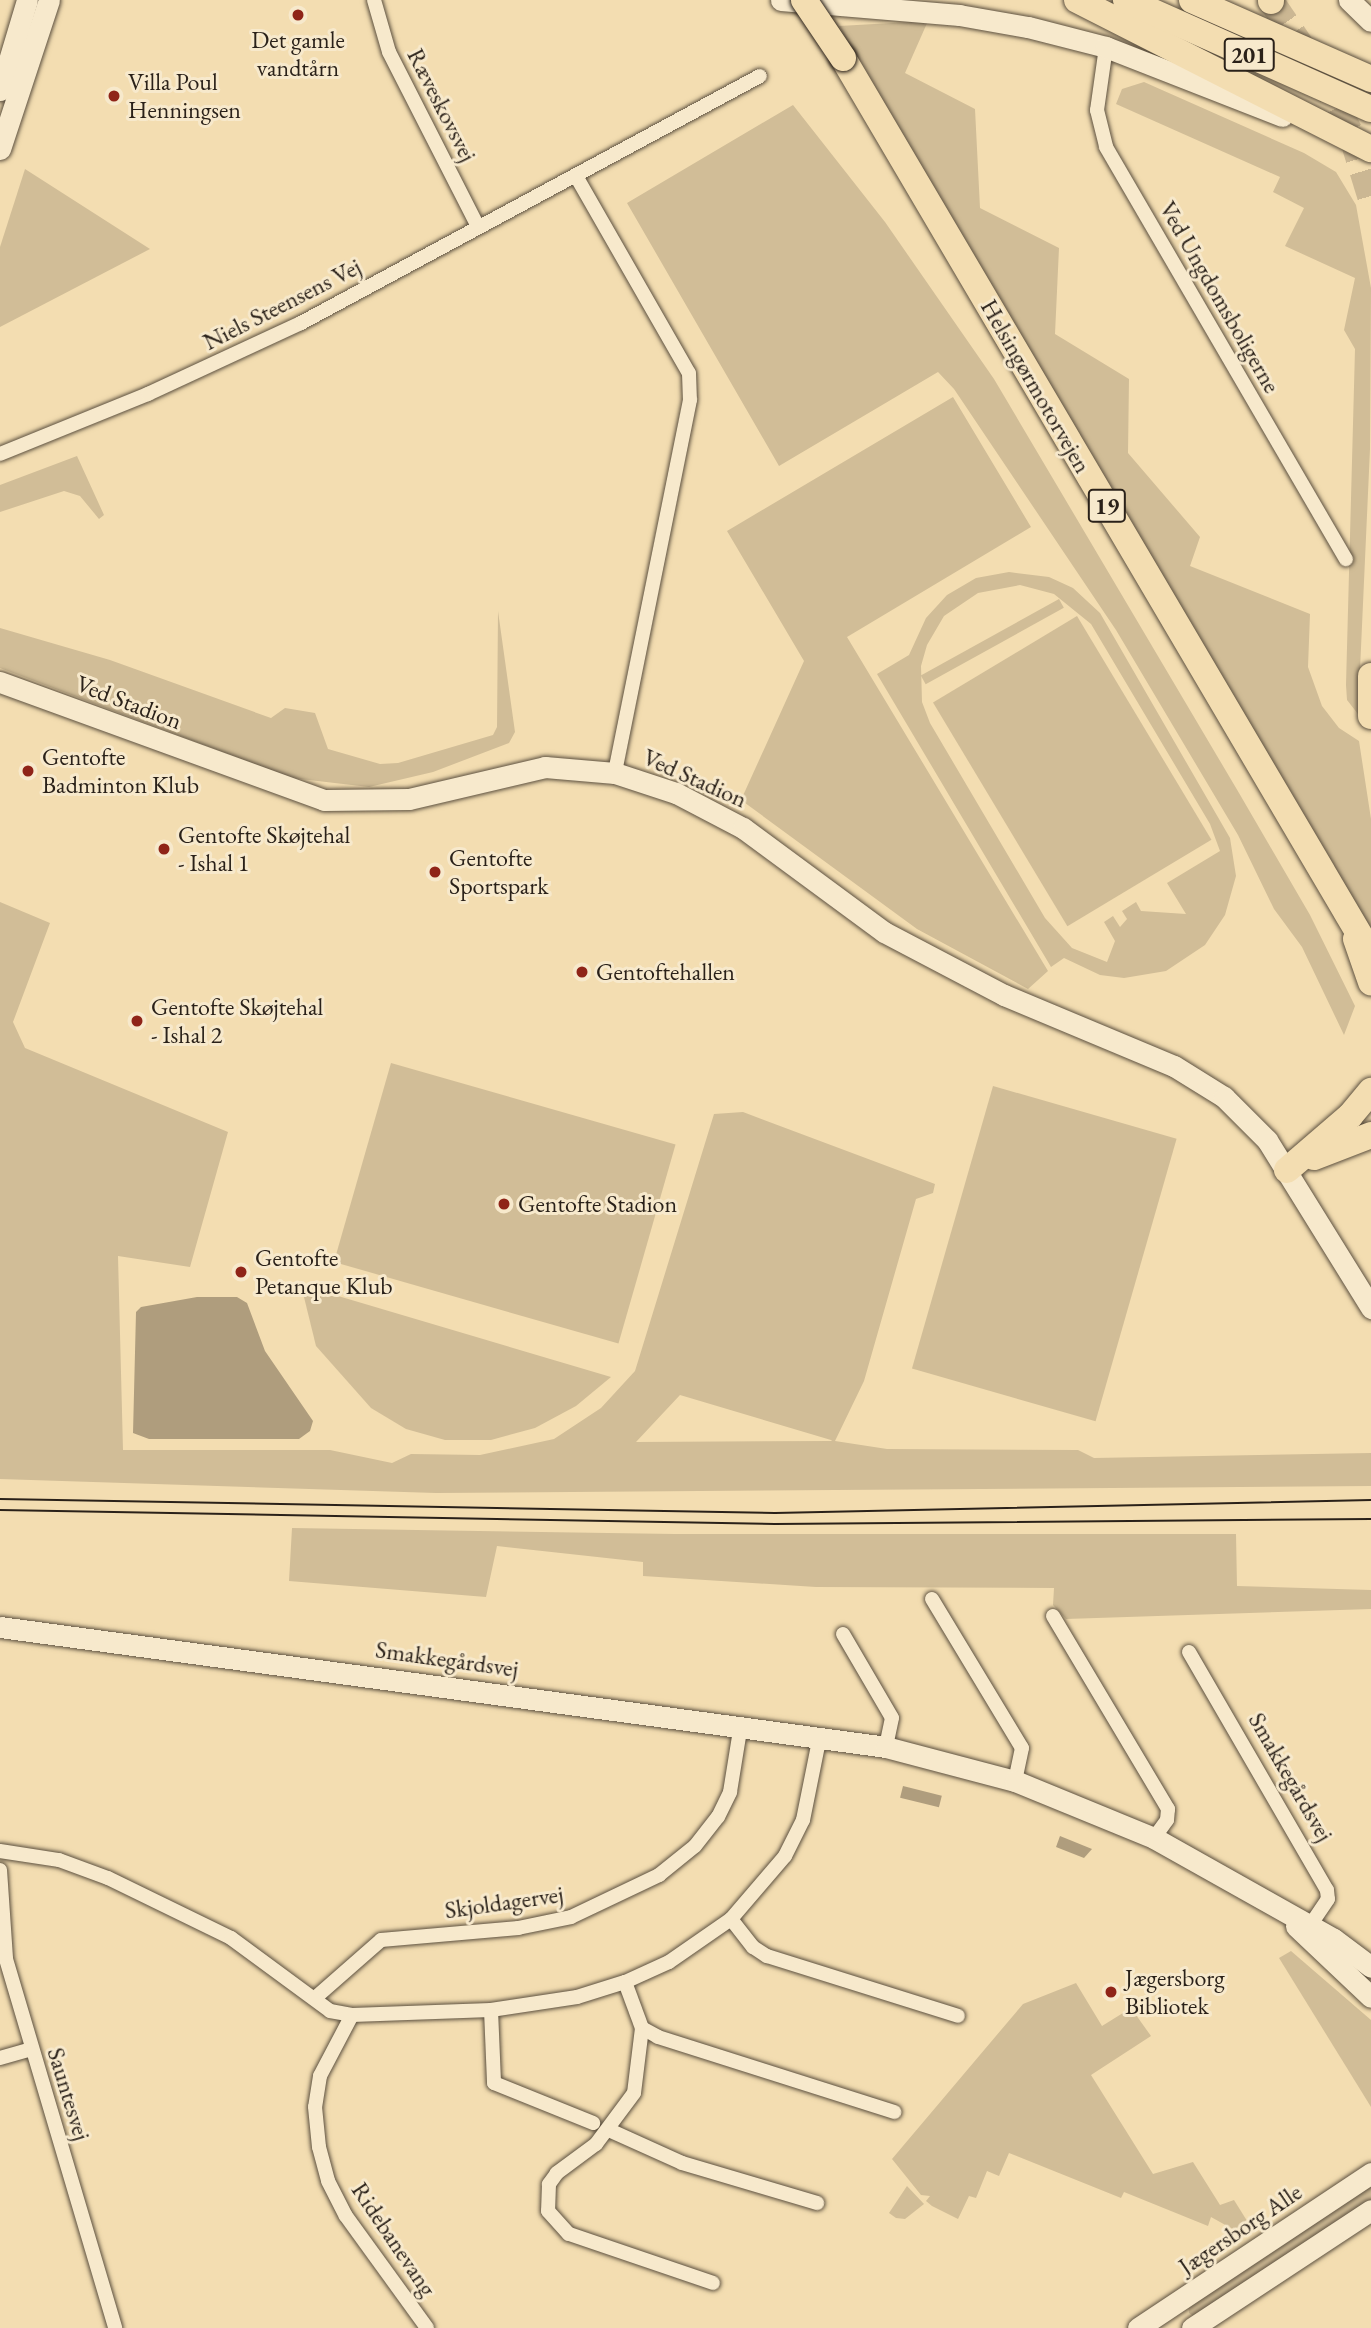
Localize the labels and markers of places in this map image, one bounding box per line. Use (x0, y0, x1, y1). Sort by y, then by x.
marker: Det gamle vandtårn (290, 7, 306, 23)
place label: Det gamle vandtårn (251, 26, 345, 82)
place label: Villa Poul Henningsen (128, 68, 241, 124)
marker: Villa Poul Henningsen (106, 88, 122, 104)
place label: Gentofte Badminton Klub (42, 743, 199, 799)
marker: Gentofte Badminton Klub (20, 763, 36, 779)
place label: Gentofte Skøjtehal - Ishal 1 (178, 821, 350, 877)
marker: Gentofte Skøjtehal - Ishal 1 (156, 841, 172, 857)
place label: Gentofte Sportspark (449, 844, 549, 900)
marker: Gentofte Sportspark (427, 864, 443, 880)
place label: Gentoftehallen (596, 958, 735, 986)
marker: Gentoftehallen (574, 964, 590, 980)
place label: Gentofte Skøjtehal - Ishal 2 (151, 993, 323, 1049)
marker: Gentofte Skøjtehal - Ishal 2 (129, 1013, 145, 1029)
place label: Gentofte Stadion (518, 1190, 677, 1218)
marker: Gentofte Stadion (496, 1196, 512, 1212)
place label: Gentofte Petanque Klub (255, 1244, 393, 1300)
marker: Gentofte Petanque Klub (233, 1264, 249, 1280)
place label: Jægersborg Bibliotek (1125, 1964, 1225, 2020)
marker: Jægersborg Bibliotek (1103, 1984, 1119, 2000)

